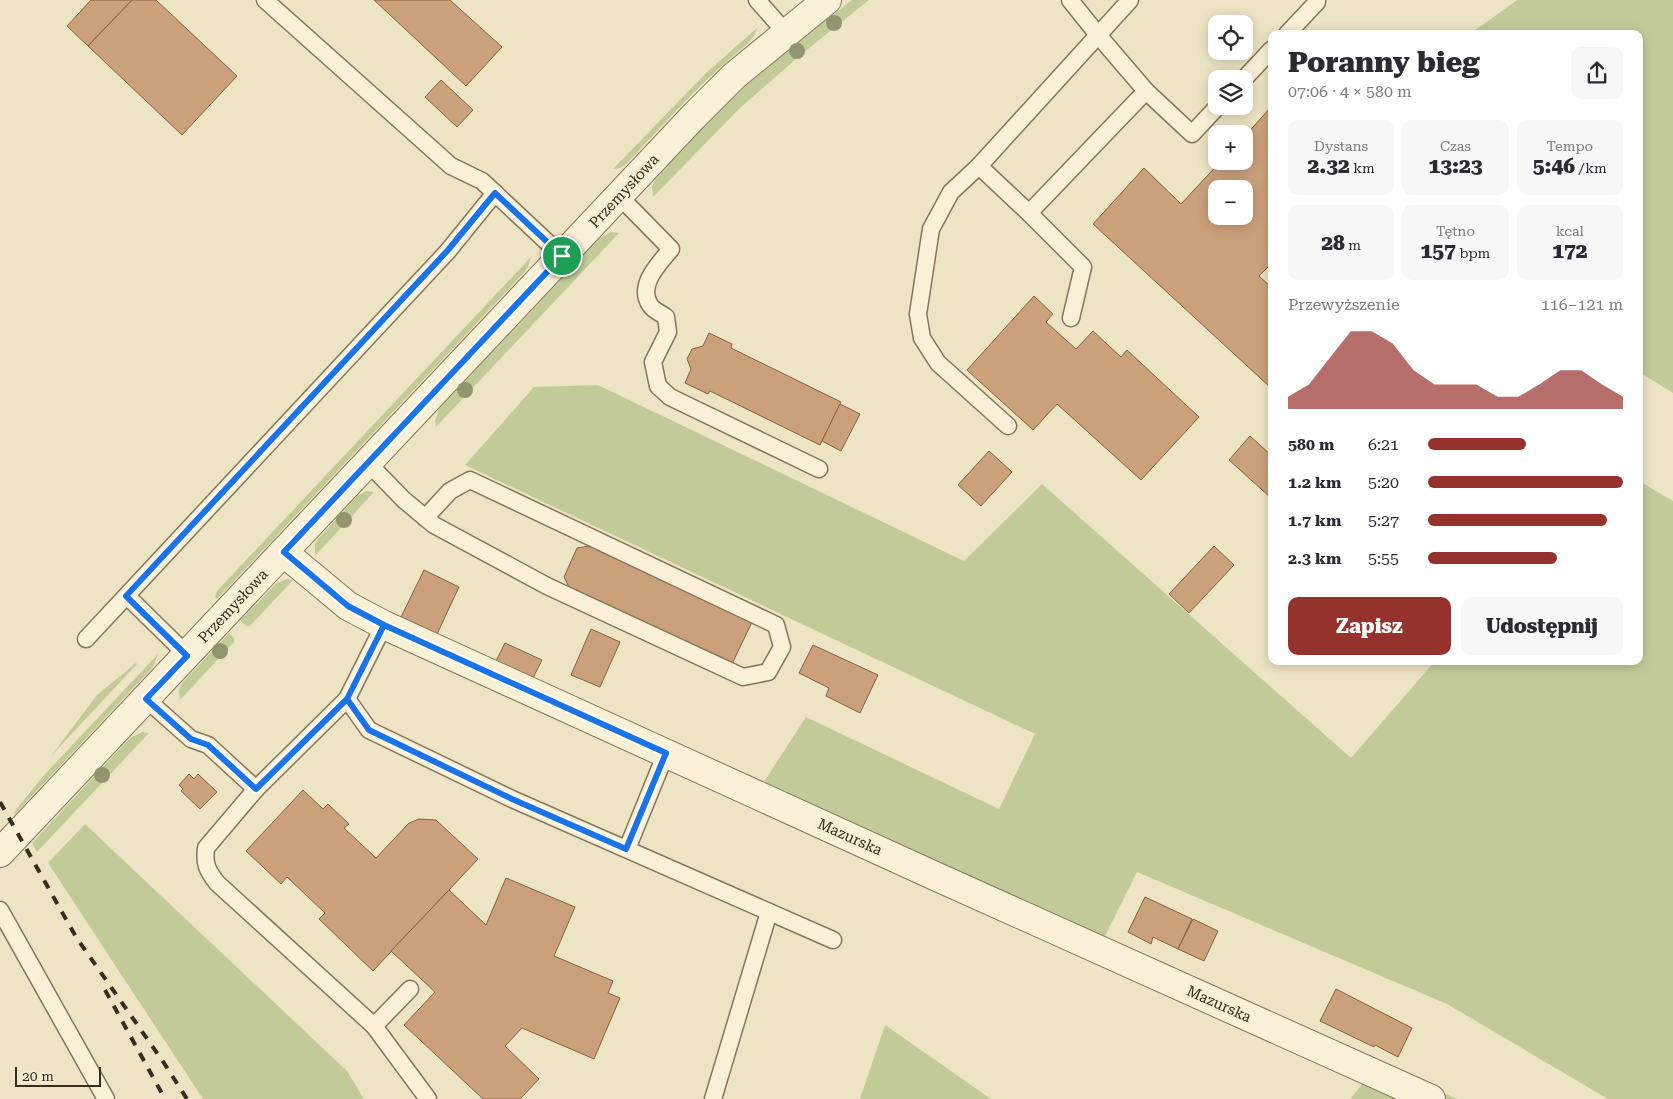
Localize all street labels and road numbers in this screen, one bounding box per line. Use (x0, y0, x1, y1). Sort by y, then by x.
street label: Przemysłowa (585, 150, 663, 232)
street label: Przemysłowa (194, 565, 272, 647)
street label: Mazurska (815, 815, 885, 859)
street label: Mazurska (1184, 982, 1254, 1026)

